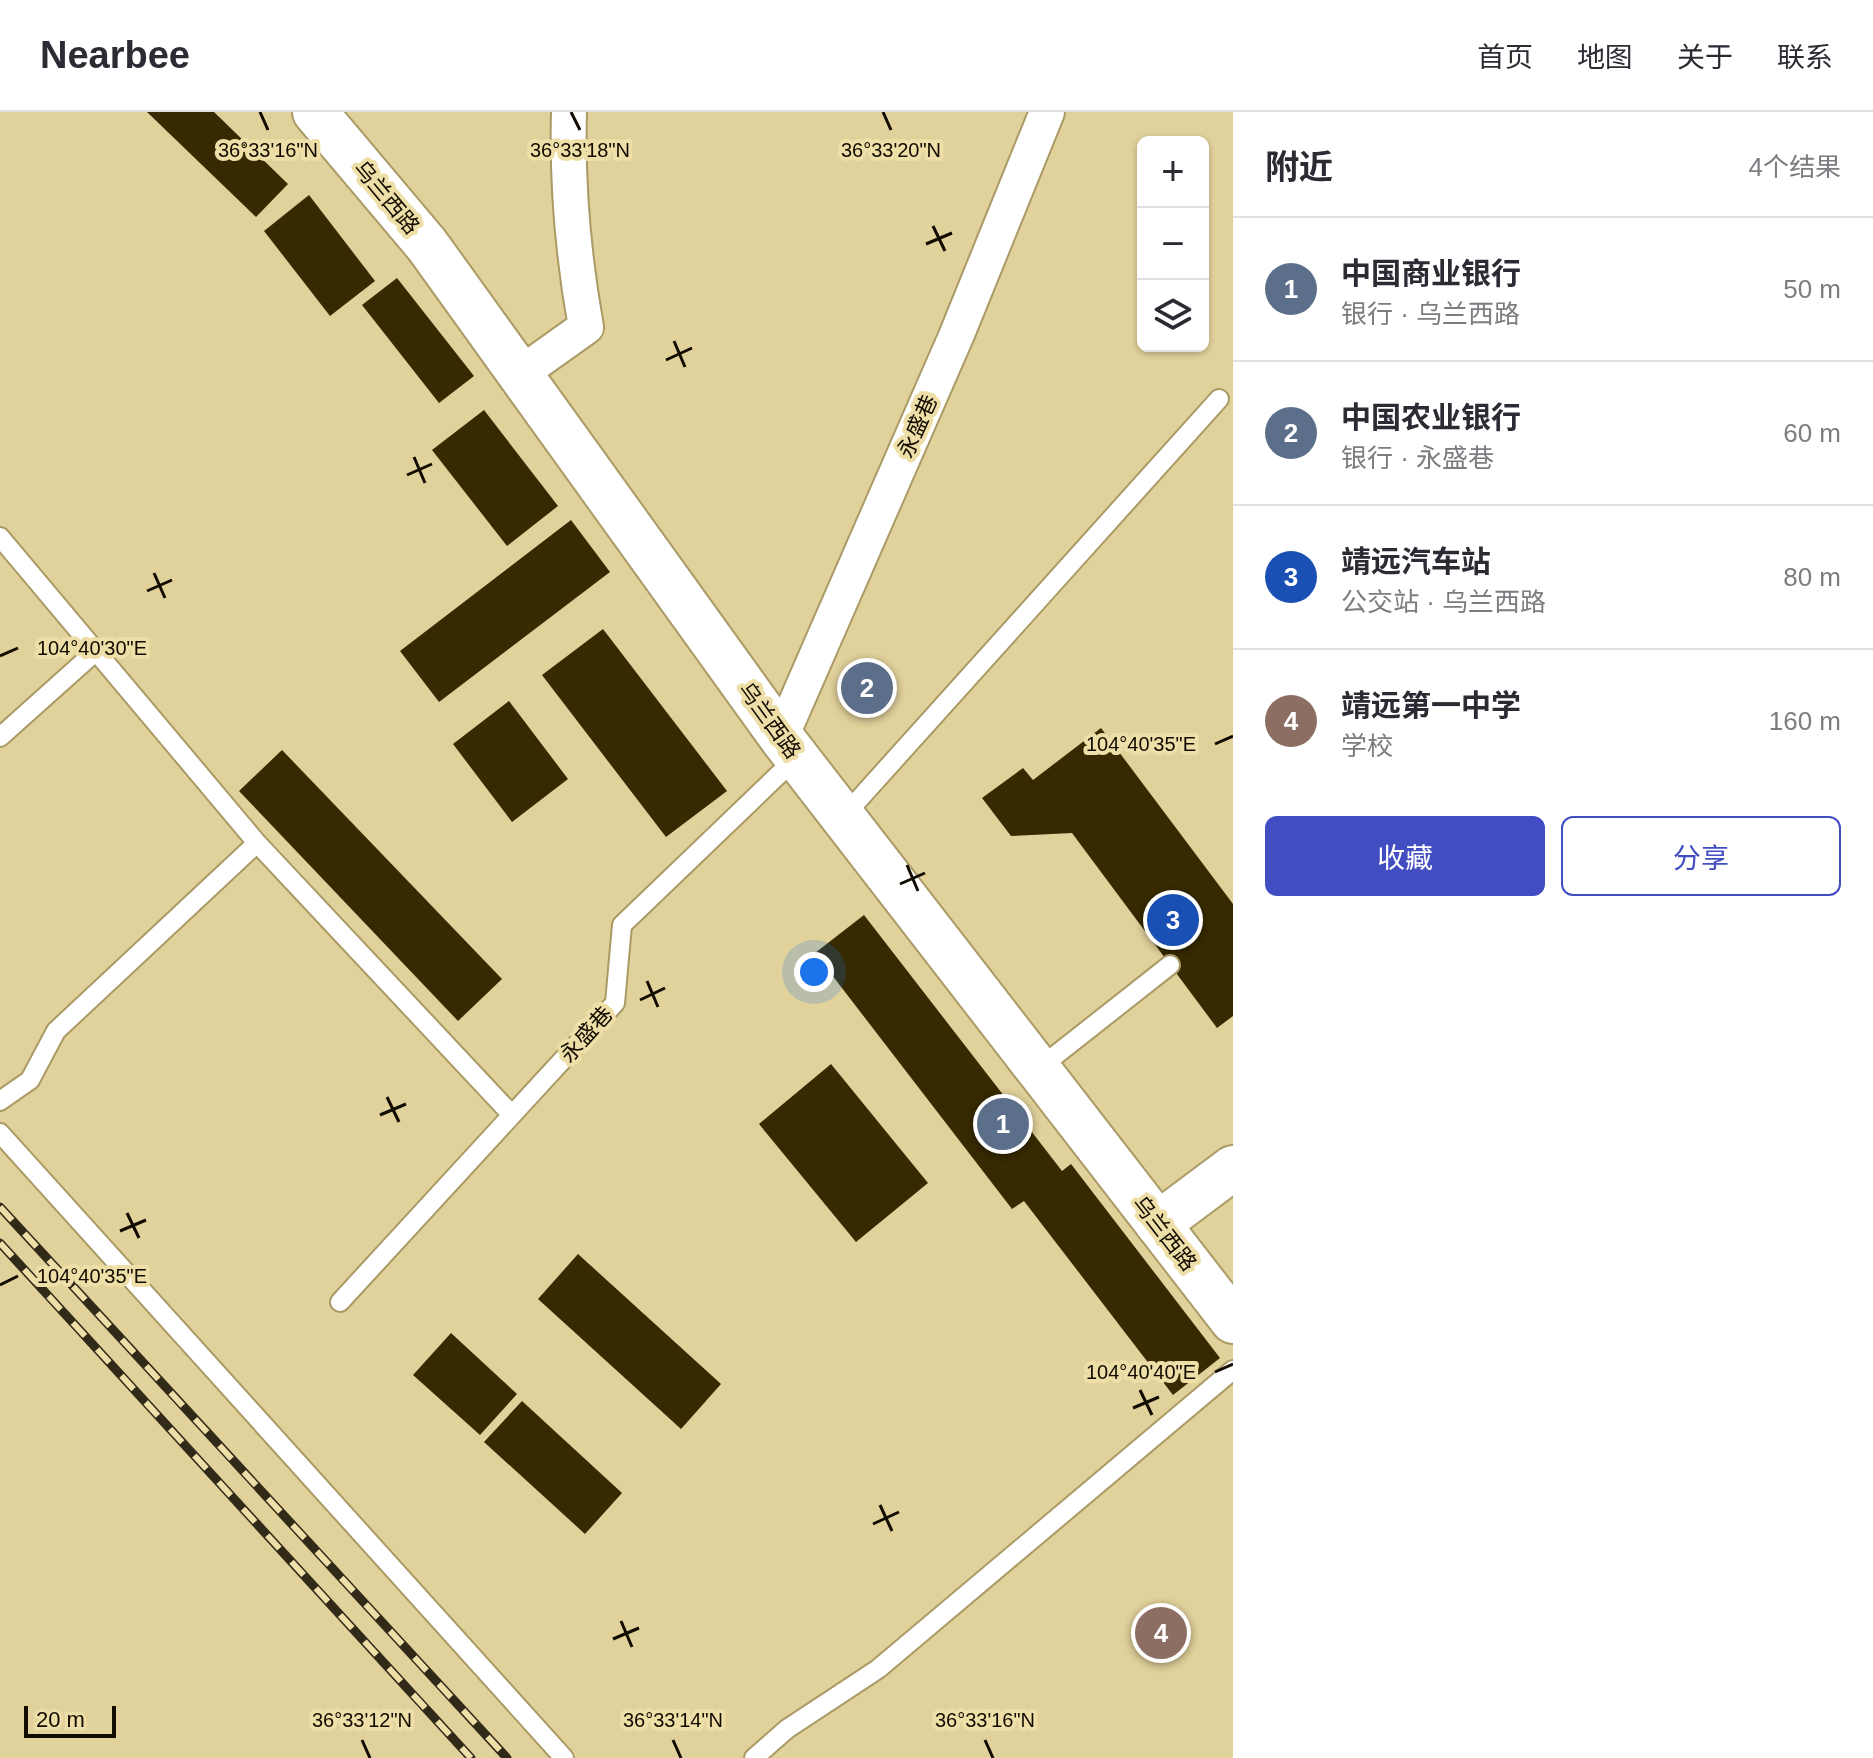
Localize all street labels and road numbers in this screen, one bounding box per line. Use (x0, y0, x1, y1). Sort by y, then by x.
street label: 乌兰西路 (349, 156, 424, 239)
street label: 永盛巷 (893, 391, 942, 461)
street label: 乌兰西路 (734, 677, 806, 763)
street label: 永盛巷 (555, 1001, 618, 1067)
street label: 乌兰西路 (1128, 1191, 1202, 1276)

